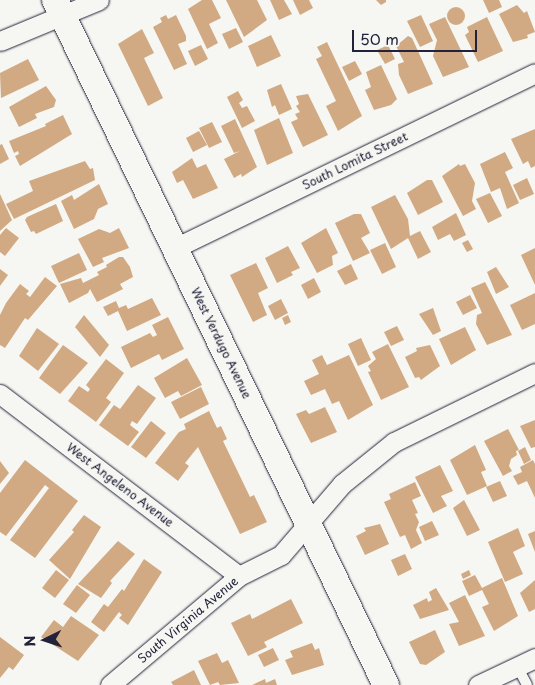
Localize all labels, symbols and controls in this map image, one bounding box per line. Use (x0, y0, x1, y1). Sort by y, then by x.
scale bar (355, 20, 480, 52)
text: 50 m (360, 27, 399, 50)
street label: South Lomita Street (299, 129, 411, 193)
street label: West Verdugo Avenue (188, 285, 254, 401)
street label: West Angeleno Avenue (64, 440, 176, 530)
street label: South Virginia Avenue (135, 574, 241, 666)
north arrow (20, 615, 70, 665)
text: N (19, 635, 40, 647)

